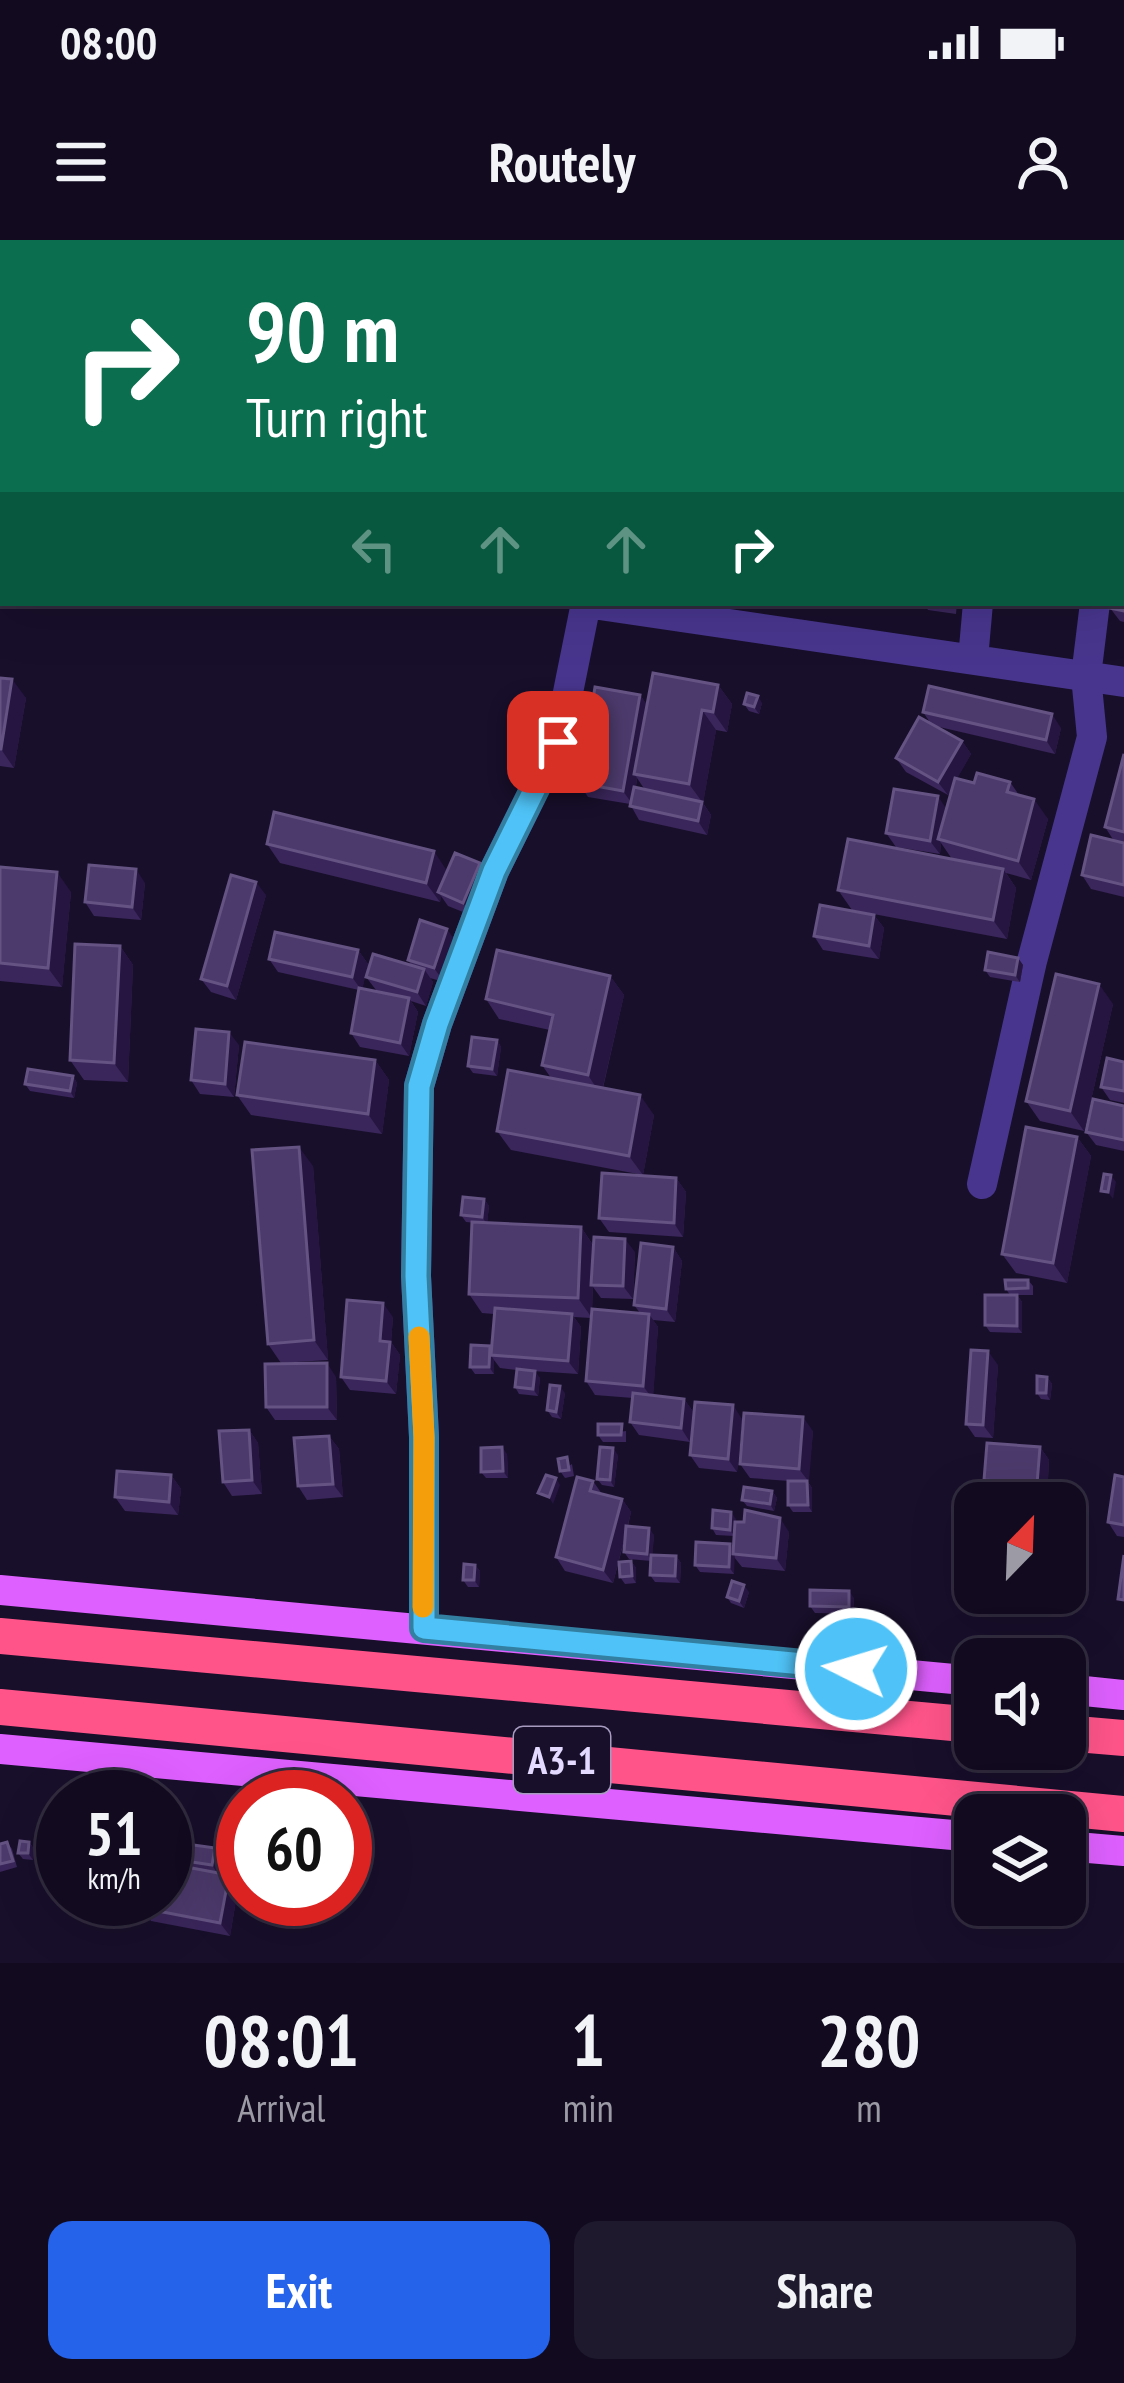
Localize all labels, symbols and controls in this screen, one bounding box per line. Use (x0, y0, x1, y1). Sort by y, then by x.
text: 08:00 (60, 13, 157, 71)
text: Routely (489, 127, 635, 197)
icon: menu (48, 129, 114, 195)
icon: person (1010, 129, 1076, 195)
text: 90 m (246, 276, 399, 385)
icon: right (48, 288, 204, 444)
text: Turn right (246, 382, 427, 452)
icon: left (341, 516, 407, 582)
icon: ahead (467, 516, 533, 582)
icon: ahead (593, 516, 659, 582)
icon: right (719, 516, 785, 582)
pin (507, 691, 609, 793)
icon: arrive (525, 709, 591, 775)
north arrow (954, 1482, 1086, 1614)
map controls (954, 1482, 1086, 1926)
position arrow (793, 1606, 919, 1732)
button: sound (954, 1638, 1086, 1770)
road number: A3-1 (514, 1727, 610, 1793)
speed limit sign: 60 (216, 1770, 372, 1926)
text: 51 (85, 1794, 143, 1872)
button: layers (954, 1794, 1086, 1926)
text: km/h (87, 1858, 141, 1897)
text: 08:01 (204, 1993, 359, 2086)
text: 1 (571, 1993, 605, 2086)
text: 280 (817, 1993, 920, 2086)
text: Arrival (237, 2082, 325, 2133)
text: min (563, 2082, 614, 2133)
text: m (856, 2082, 882, 2133)
button: Exit (48, 2221, 550, 2359)
button: Share (574, 2221, 1076, 2359)

